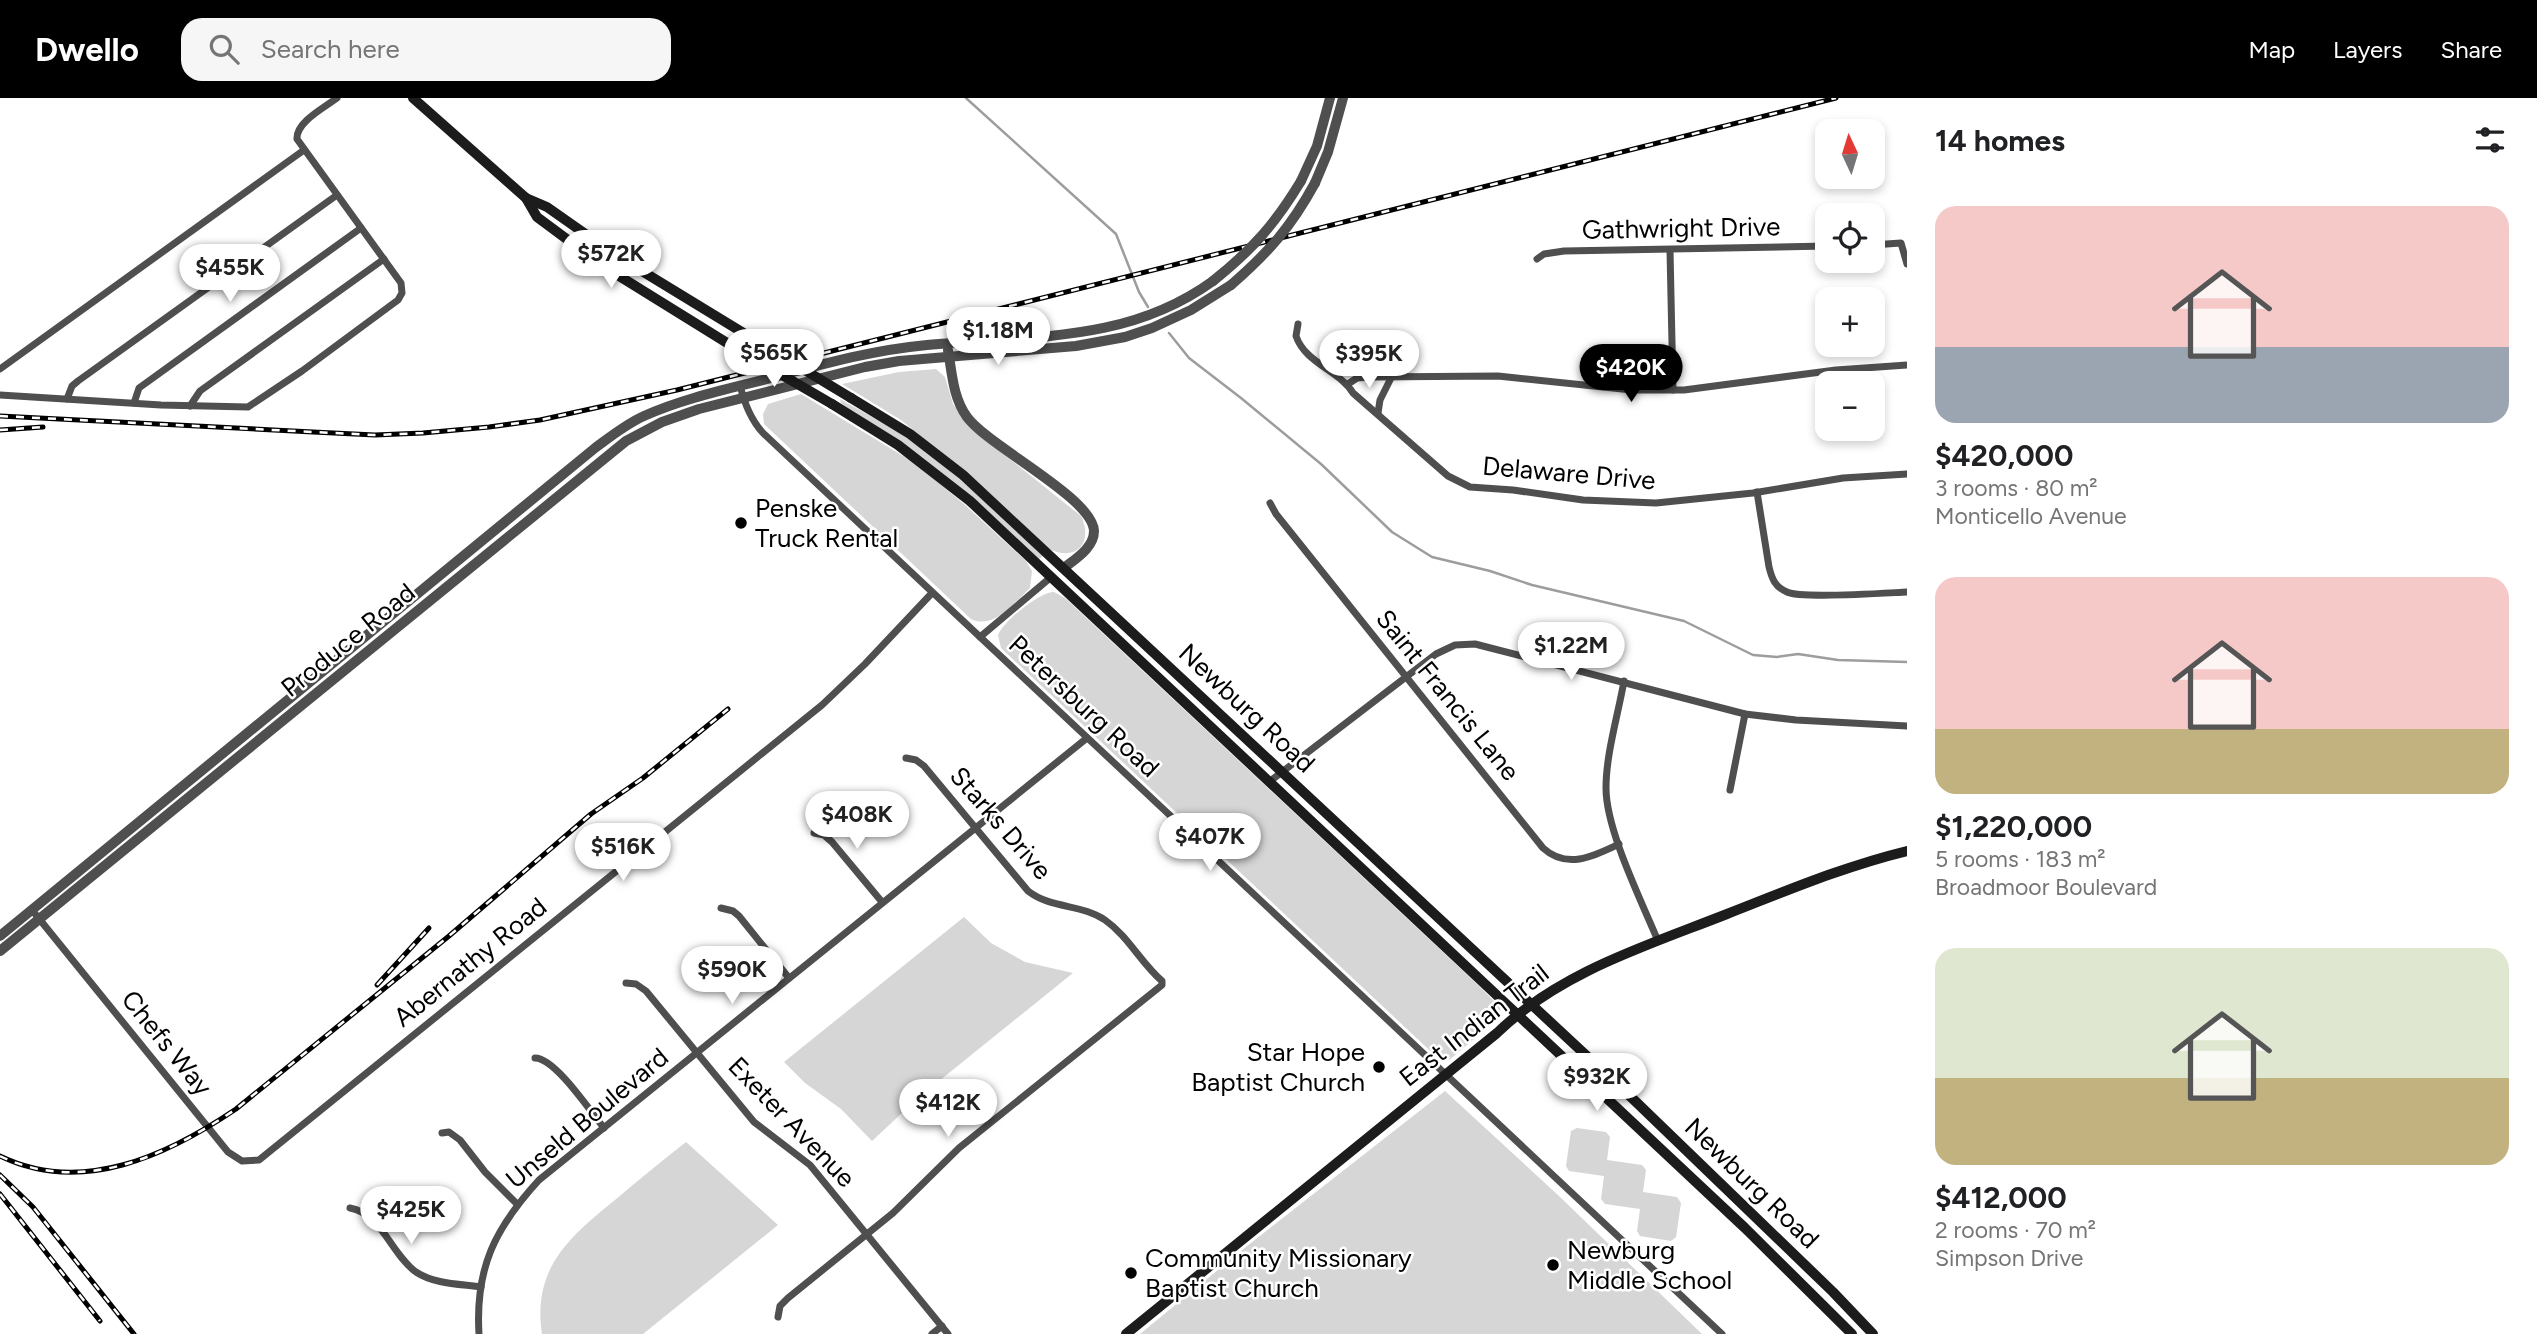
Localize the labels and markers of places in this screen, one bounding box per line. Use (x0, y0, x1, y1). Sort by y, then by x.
pin: $572K (562, 230, 660, 290)
pin: $455K (181, 244, 279, 304)
pin: $1.18M (941, 308, 1055, 367)
pin: $565K (725, 330, 823, 389)
pin: $395K (1320, 330, 1418, 390)
pin: $420K (1582, 344, 1680, 404)
place label: Penske Truck Rental (755, 492, 898, 554)
marker: Penske Truck Rental (733, 515, 749, 531)
pin: $1.22M (1514, 622, 1628, 682)
pin: $408K (808, 792, 906, 851)
pin: $407K (1161, 814, 1259, 873)
pin: $516K (574, 824, 672, 883)
pin: $590K (683, 946, 781, 1006)
place label: Star Hope Baptist Church (1191, 1036, 1365, 1098)
pin: $932K (1548, 1054, 1646, 1113)
marker: Star Hope Baptist Church (1371, 1059, 1387, 1075)
pin: $412K (899, 1080, 997, 1139)
pin: $425K (362, 1186, 460, 1246)
place label: Newburg Middle School (1567, 1234, 1732, 1296)
place label: Community Missionary Baptist Church (1145, 1242, 1412, 1304)
marker: Newburg Middle School (1545, 1257, 1561, 1273)
marker: Community Missionary Baptist Church (1123, 1265, 1139, 1281)

